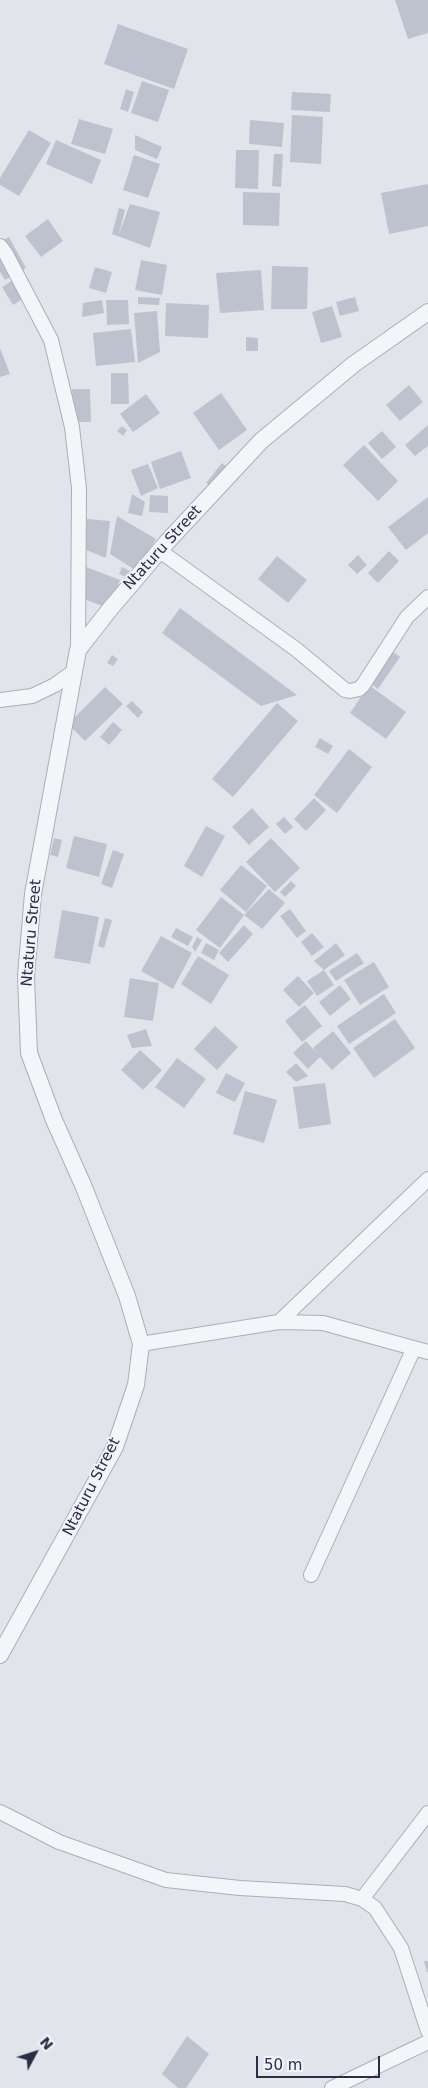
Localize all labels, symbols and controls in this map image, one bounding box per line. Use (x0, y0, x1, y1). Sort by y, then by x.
street label: Ntaturu Street (120, 502, 206, 594)
street label: Ntaturu Street (18, 879, 46, 987)
street label: Ntaturu Street (60, 1435, 124, 1539)
north arrow (10, 2028, 60, 2078)
text: N (37, 2034, 56, 2053)
scale bar (258, 2046, 382, 2078)
text: 50 m (264, 2056, 302, 2074)

